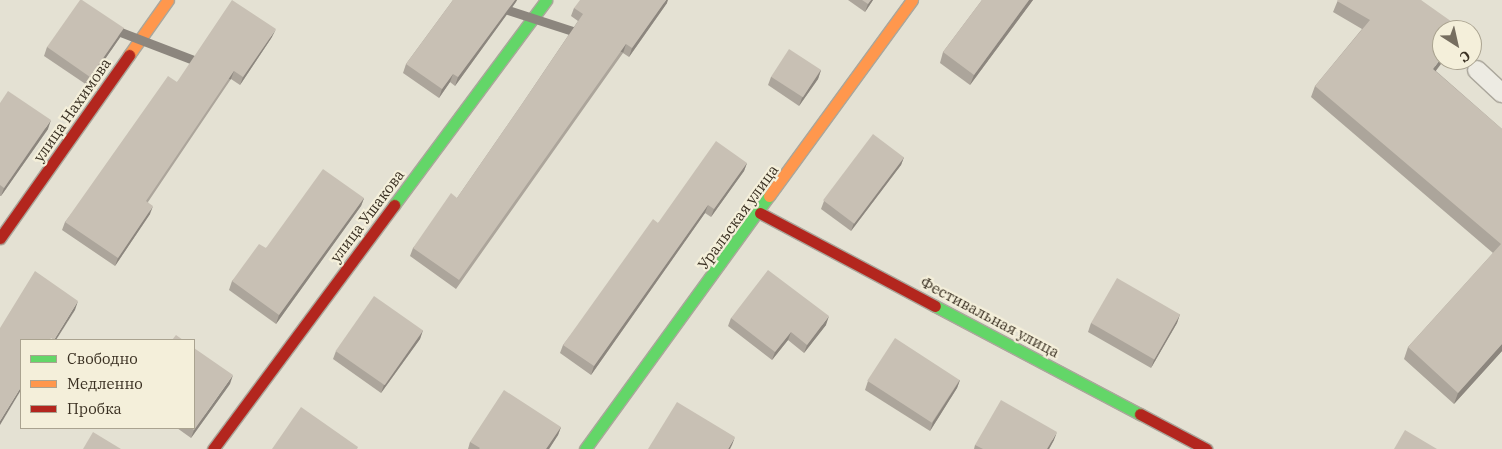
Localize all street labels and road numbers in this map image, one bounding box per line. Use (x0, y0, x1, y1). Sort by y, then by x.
street label: улица Нахимова (29, 55, 115, 165)
street label: Уральская улица (694, 161, 782, 273)
street label: улица Ушакова (326, 166, 408, 266)
street label: Фестивальная улица (918, 273, 1062, 361)

